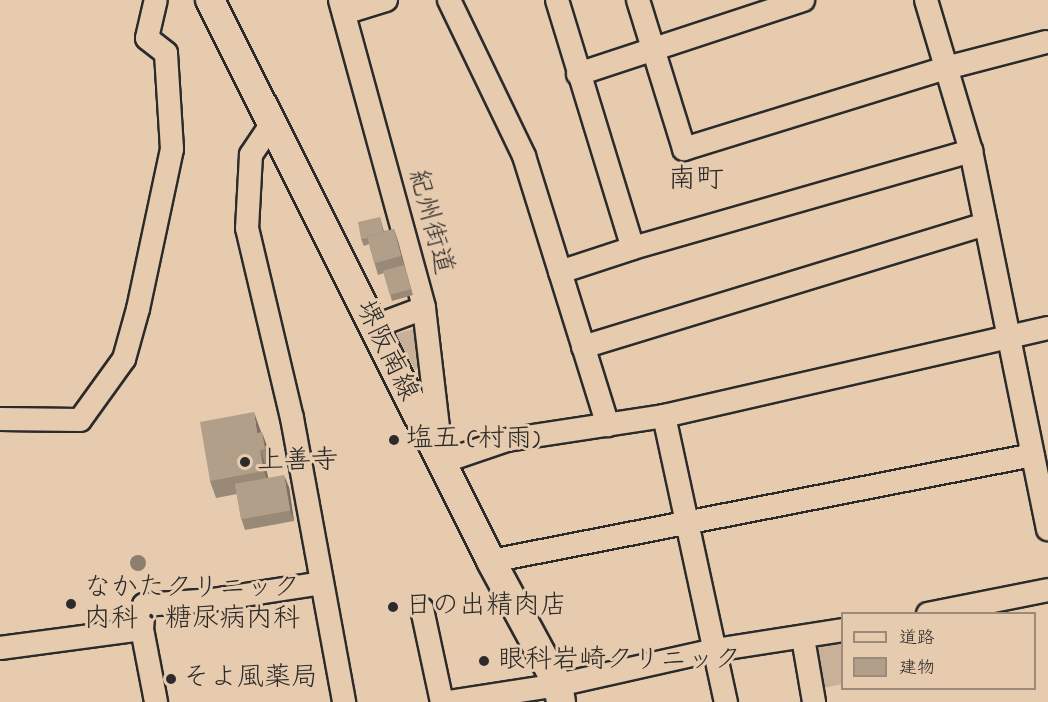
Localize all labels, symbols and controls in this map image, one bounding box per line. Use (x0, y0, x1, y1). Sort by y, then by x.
district label: 南町 (668, 164, 724, 198)
street label: 紀州街道 (400, 166, 460, 278)
street label: 堺阪南線 (348, 295, 424, 407)
place label: 塩五 (村雨) (406, 424, 540, 456)
marker: 塩五 (村雨) (387, 433, 401, 447)
place label: 上善寺 (257, 446, 338, 478)
marker: 上善寺 (238, 455, 252, 469)
place label: なかたクリニック 内科・糖尿病内科 (84, 572, 300, 635)
place label: 日の出精肉店 (405, 591, 567, 623)
marker: なかたクリニック 内科・糖尿病内科 (62, 595, 80, 613)
marker: 日の出精肉店 (386, 600, 400, 614)
legend (841, 612, 1036, 690)
text: 道路 (899, 626, 935, 652)
place label: 眼科岩崎クリニック (498, 645, 741, 677)
marker: 眼科岩崎クリニック (475, 652, 493, 670)
text: 建物 (899, 656, 935, 682)
place label: そよ風薬局 (183, 663, 318, 695)
marker: そよ風薬局 (164, 672, 178, 686)

